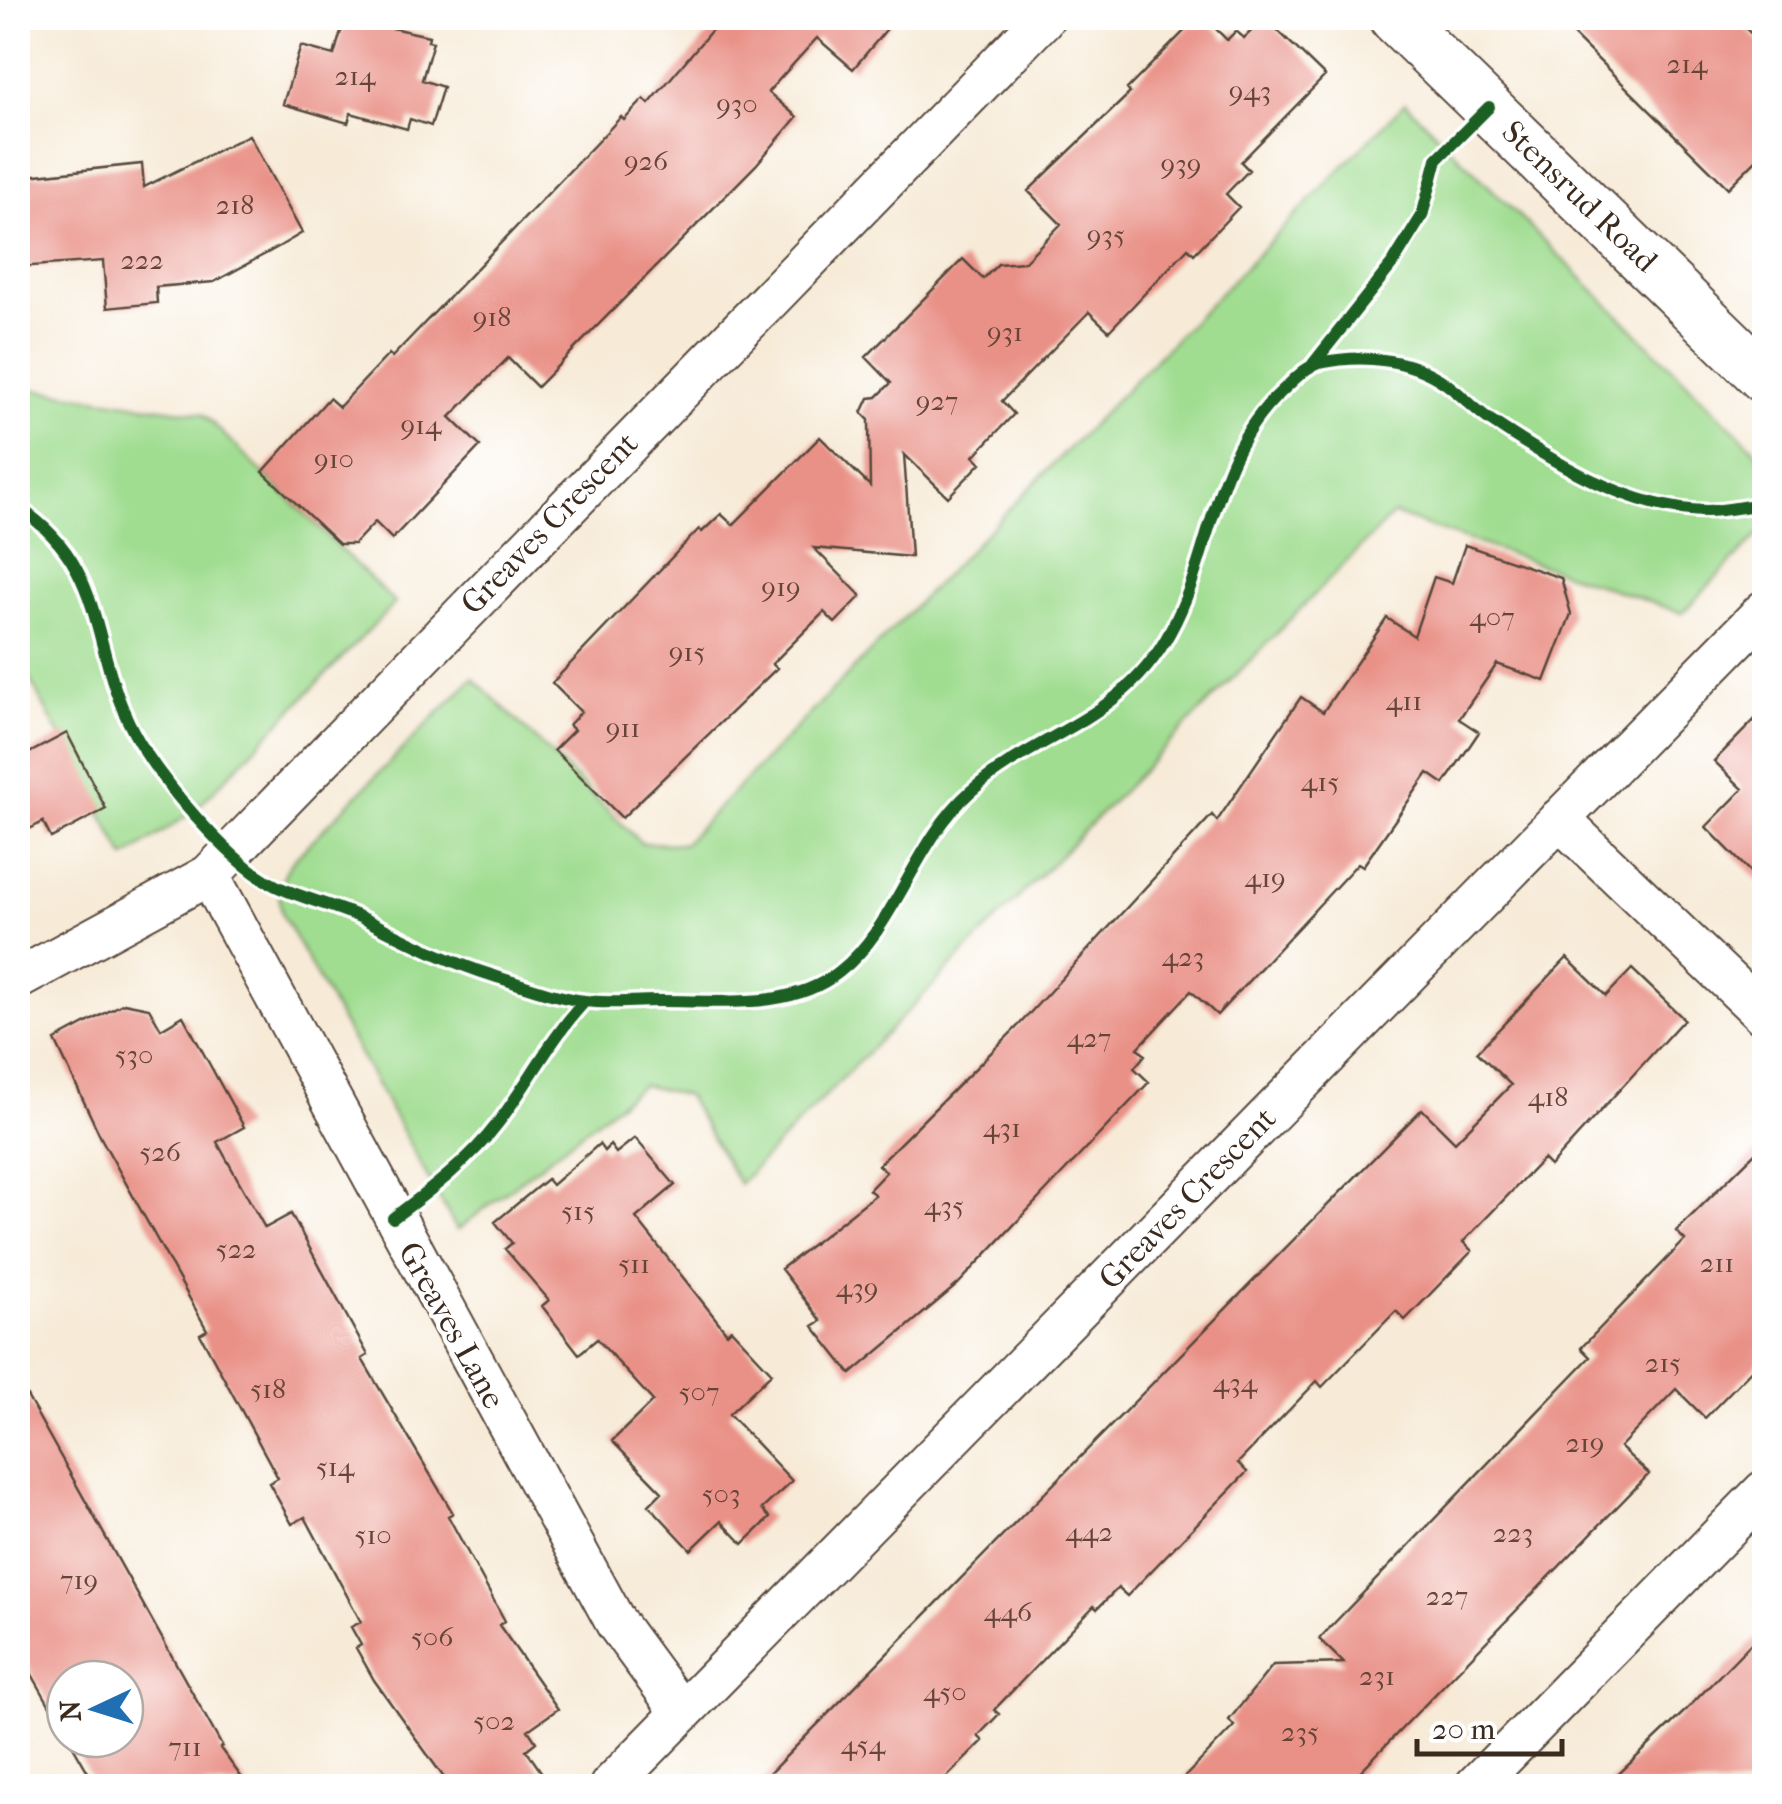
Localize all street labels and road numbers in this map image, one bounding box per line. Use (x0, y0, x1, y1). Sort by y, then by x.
street label: Stensrud Road (1494, 113, 1665, 280)
street label: Greaves Crescent (453, 424, 646, 622)
street label: Greaves Crescent (1091, 1099, 1284, 1297)
street label: Greaves Lane (391, 1236, 513, 1415)

